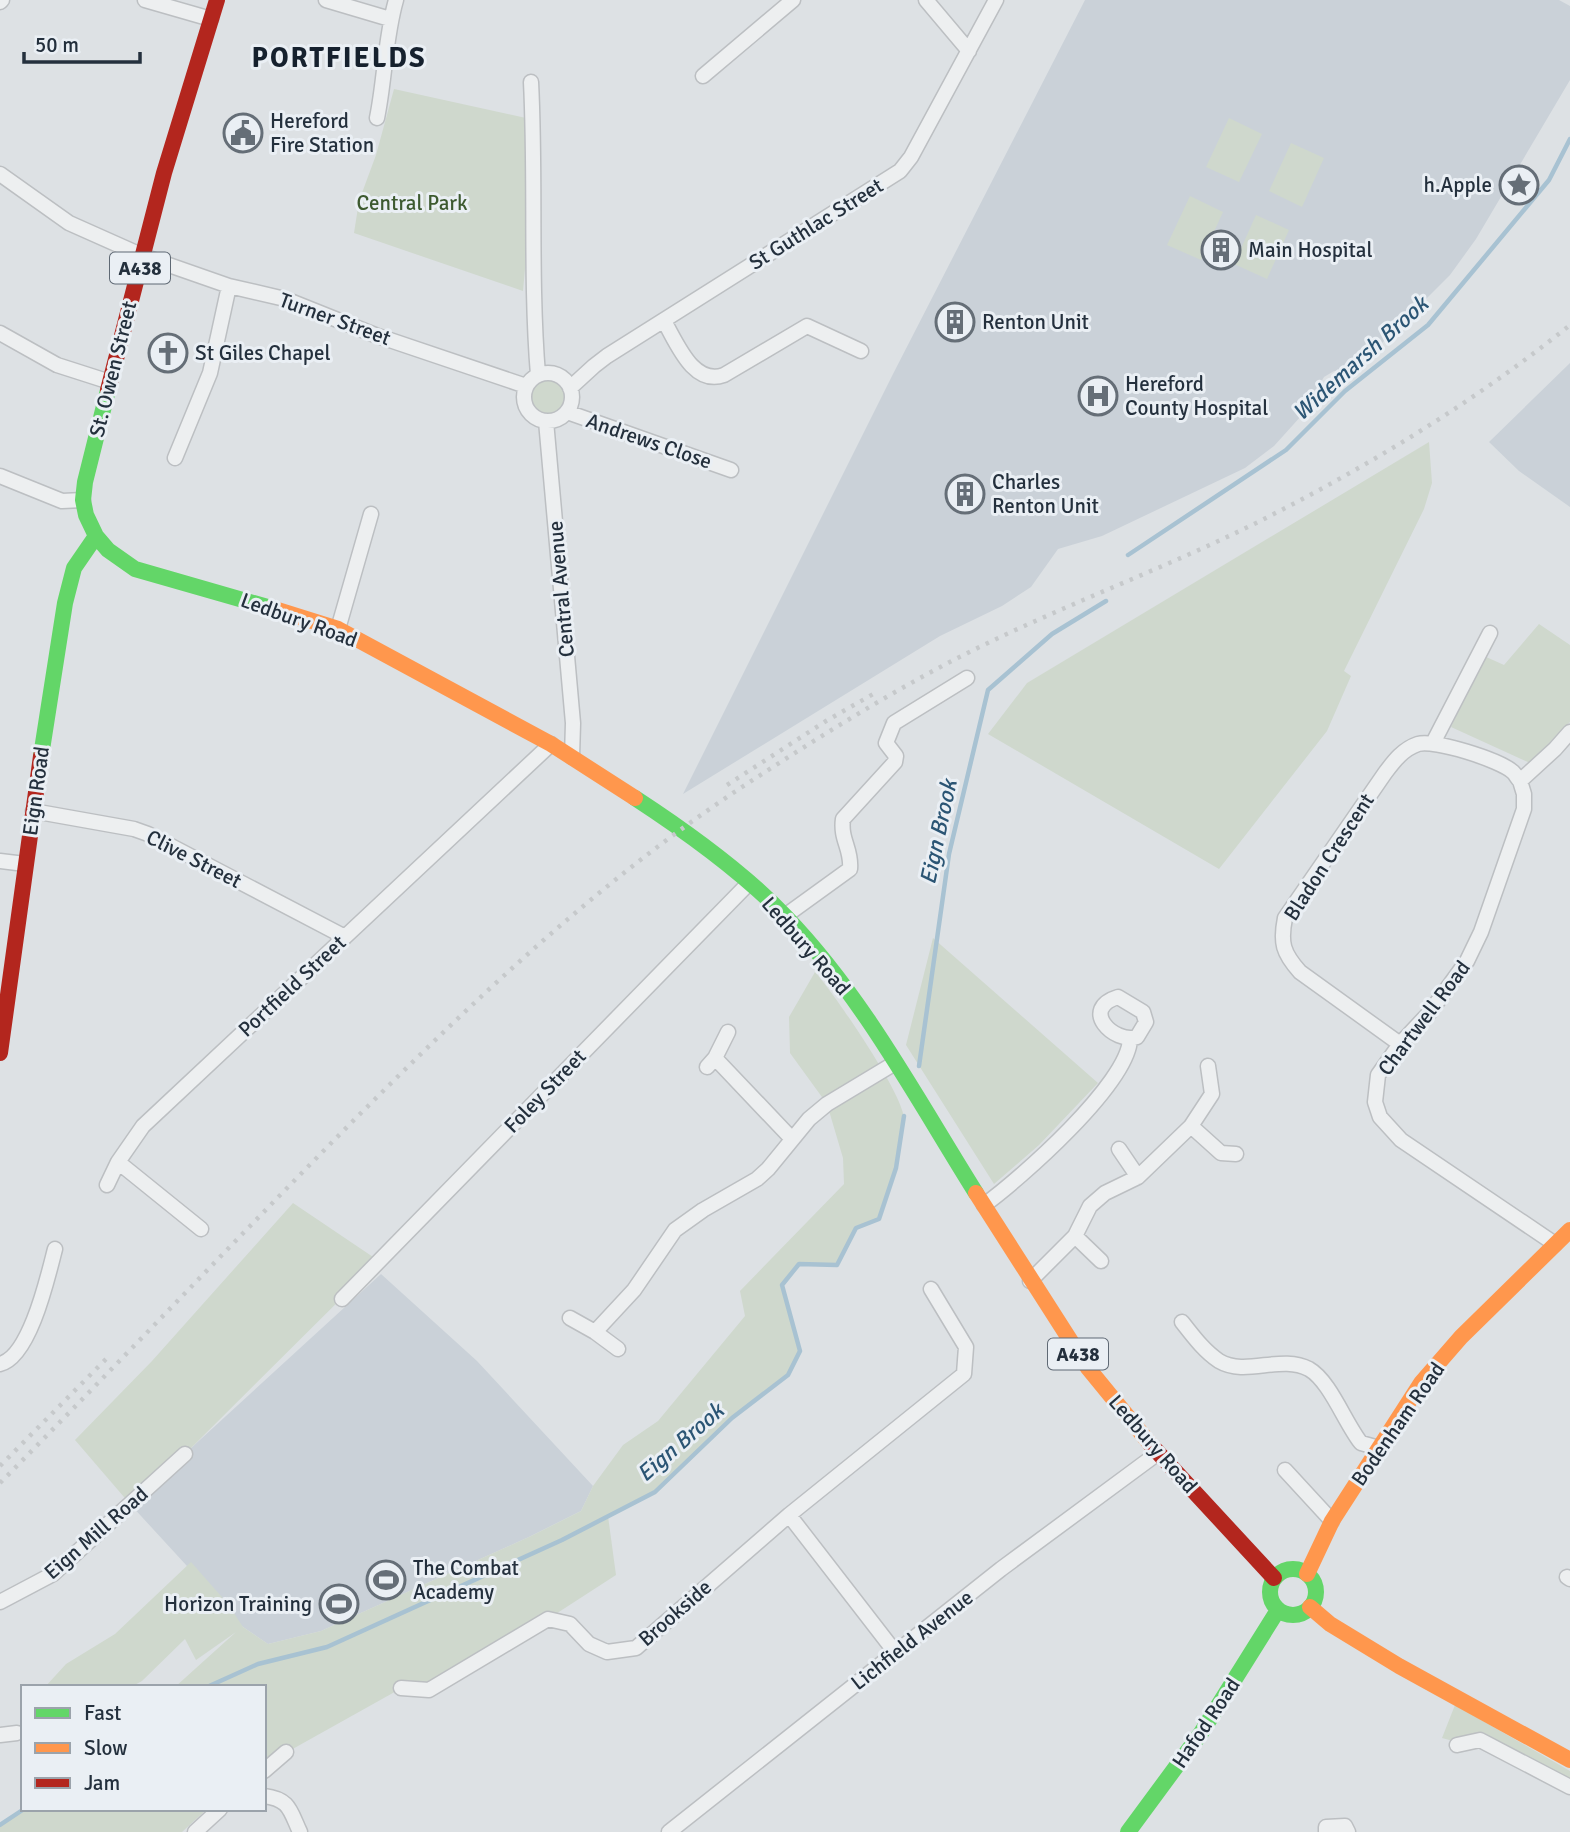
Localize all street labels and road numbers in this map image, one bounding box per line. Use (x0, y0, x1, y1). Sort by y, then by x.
street label: St Guthlac Street (744, 172, 888, 276)
road number: A438 (110, 252, 170, 284)
street label: Turner Street (276, 287, 394, 351)
street label: St. Owen Street (84, 298, 142, 440)
street label: Andrews Close (583, 407, 715, 475)
street label: Central Avenue (542, 520, 580, 658)
street label: Ledbury Road (237, 587, 361, 653)
street label: Eign Road (17, 745, 55, 837)
street label: Bladon Crescent (1278, 789, 1380, 925)
street label: Clive Street (142, 824, 246, 894)
street label: Ledbury Road (756, 891, 856, 1001)
street label: Portfield Street (233, 930, 351, 1042)
street label: Chartwell Road (1372, 955, 1476, 1081)
street label: Foley Street (499, 1044, 591, 1138)
road number: A438 (1048, 1338, 1108, 1370)
street label: Bodenham Road (1346, 1357, 1450, 1491)
street label: Ledbury Road (1103, 1389, 1203, 1499)
street label: Eign Mill Road (39, 1481, 153, 1585)
street label: Brookside (633, 1574, 717, 1652)
street label: Lichfield Avenue (846, 1584, 978, 1696)
street label: Hafod Road (1166, 1673, 1246, 1773)

